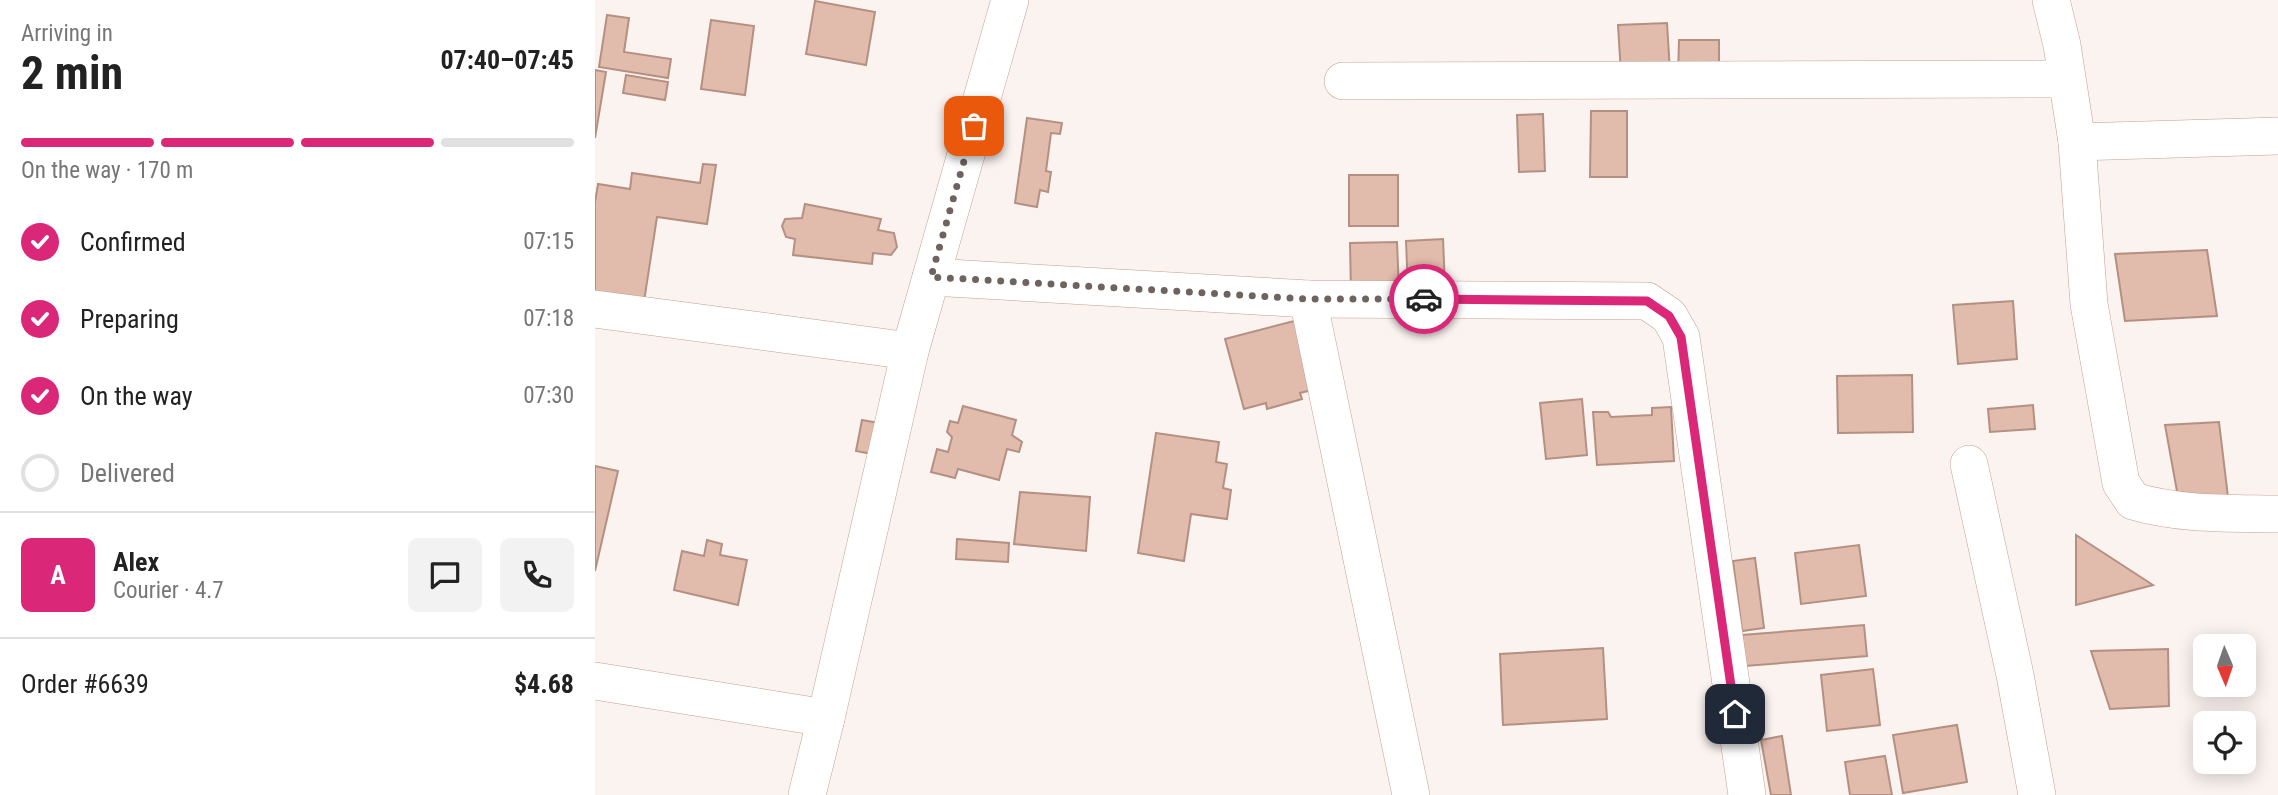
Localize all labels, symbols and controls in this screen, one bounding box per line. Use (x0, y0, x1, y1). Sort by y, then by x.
text: Arriving in (21, 20, 113, 47)
text: 07:40–07:45 (440, 45, 574, 75)
text: 2 min (21, 46, 123, 100)
pin (944, 96, 1004, 156)
icon: bag (955, 107, 993, 145)
text: On the way · 170 m (21, 157, 193, 184)
icon: check (21, 223, 59, 261)
text: Confirmed (80, 227, 186, 257)
text: 07:15 (523, 228, 574, 255)
courier (1389, 264, 1459, 334)
icon: car (1405, 280, 1443, 318)
icon: check (21, 300, 59, 338)
text: Preparing (80, 304, 179, 334)
text: 07:18 (523, 305, 574, 332)
icon: check (21, 377, 59, 415)
text: On the way (80, 381, 193, 411)
text: 07:30 (523, 382, 574, 409)
text: Delivered (80, 458, 175, 488)
button: chat (408, 538, 482, 612)
button: phone (500, 538, 574, 612)
text: Alex (113, 547, 159, 577)
text: A (50, 560, 66, 590)
text: Courier · 4.7 (113, 577, 224, 604)
north arrow (2193, 634, 2256, 696)
map controls (2193, 634, 2256, 774)
text: Order #6639 (21, 669, 149, 699)
text: $4.68 (514, 669, 574, 699)
pin (1705, 684, 1765, 744)
icon: home (1716, 695, 1754, 733)
button: locate (2193, 711, 2256, 774)

